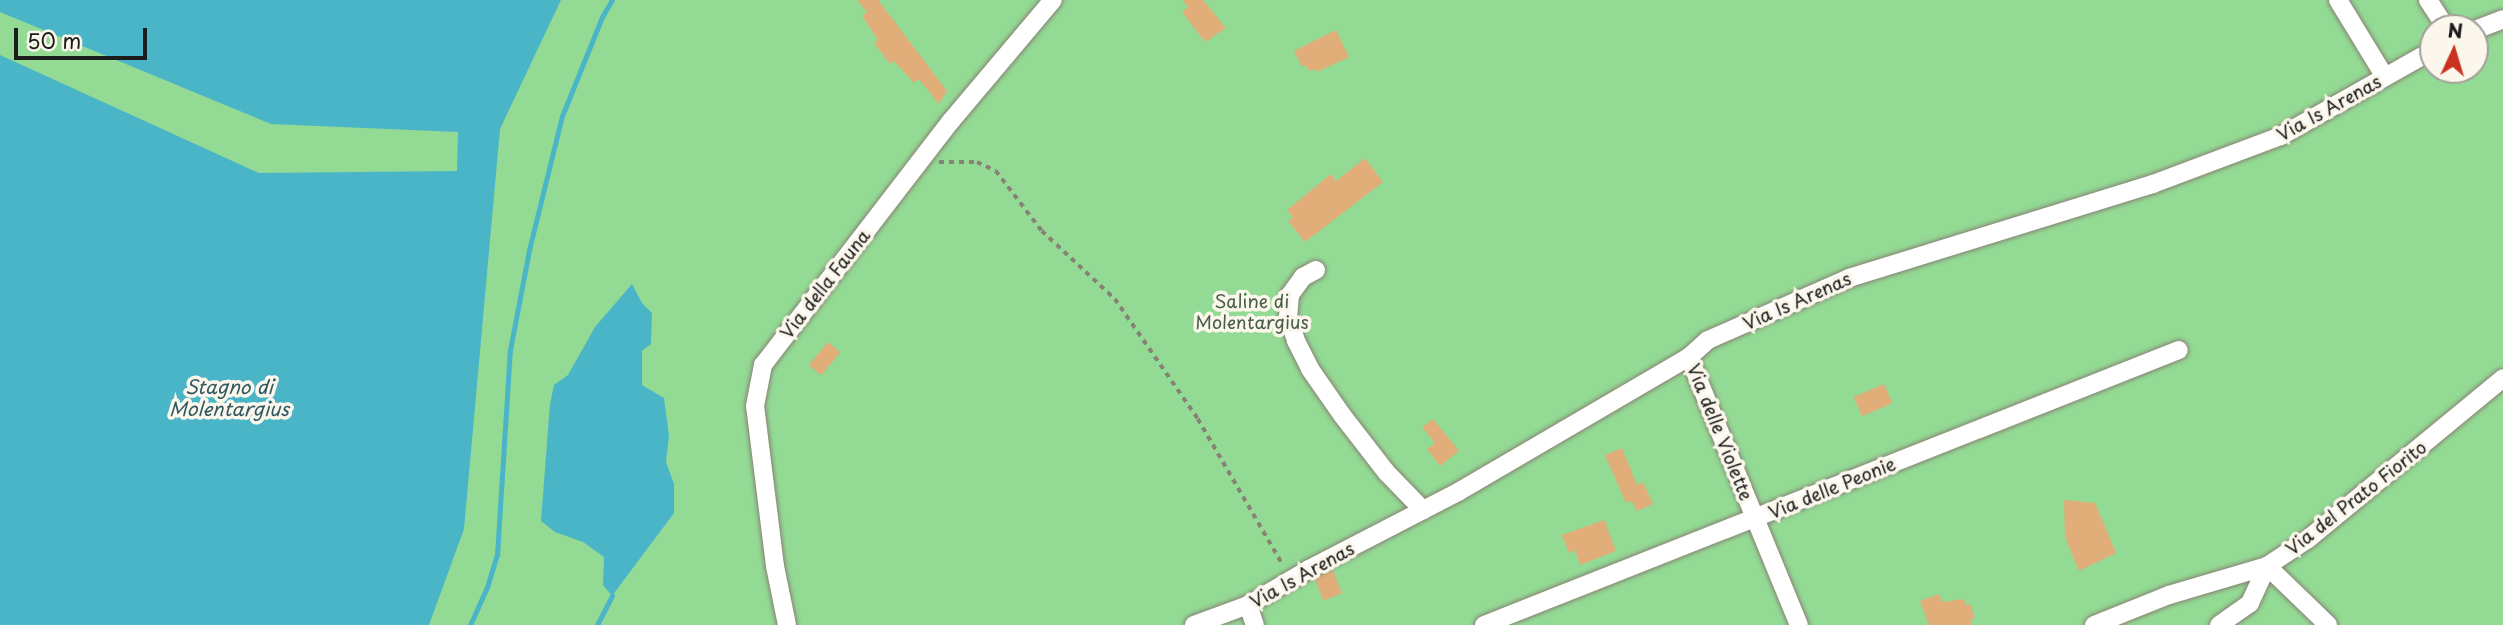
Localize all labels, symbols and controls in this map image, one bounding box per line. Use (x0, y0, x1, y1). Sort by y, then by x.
scale bar (18, 14, 150, 58)
north arrow (2419, 14, 2489, 84)
text: N (2447, 16, 2464, 45)
text: 50 m (27, 24, 81, 56)
street label: Via Is Arenas (2274, 71, 2384, 145)
street label: Via della Fauna (775, 225, 875, 343)
street label: Via Is Arenas (1741, 268, 1853, 334)
park label: Saline di Molentargius (1195, 291, 1309, 334)
street label: Via delle Violette (1683, 361, 1757, 503)
water label: Stagno di Molentargius (169, 376, 289, 420)
street label: Via del Prato Fiorito (2281, 436, 2431, 560)
street label: Via delle Peonie (1765, 453, 1899, 523)
street label: Via Is Arenas (1247, 538, 1357, 612)

